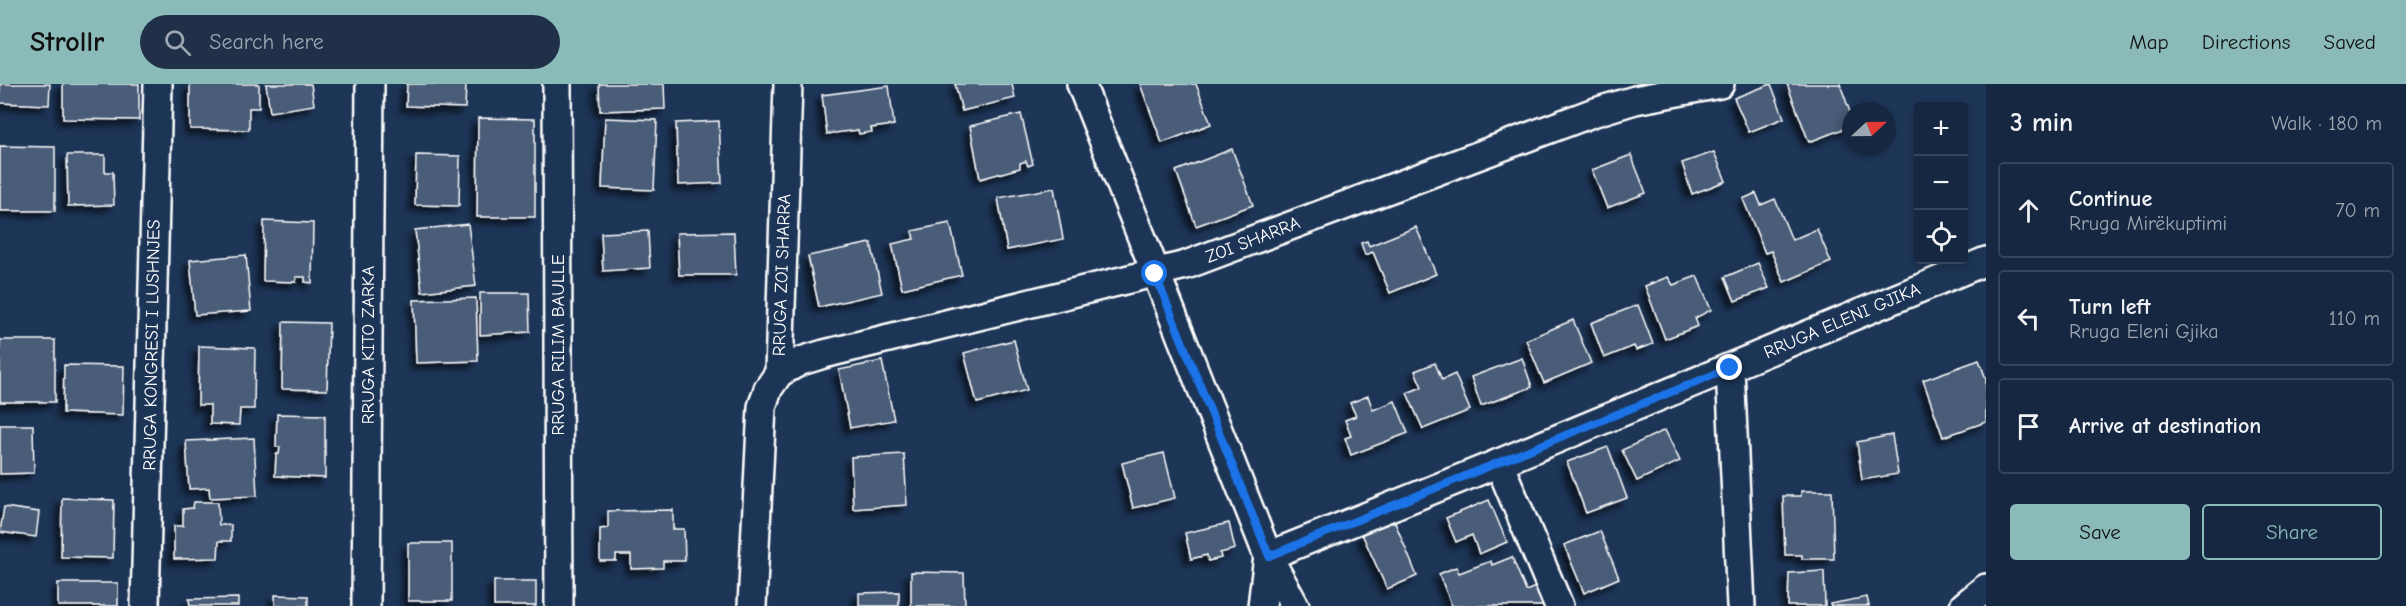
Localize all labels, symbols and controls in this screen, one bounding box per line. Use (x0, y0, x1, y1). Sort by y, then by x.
search box (140, 15, 560, 69)
text: Strollr (30, 26, 104, 58)
icon: search (161, 26, 194, 59)
text: Search here (209, 29, 324, 55)
text: Map (2129, 30, 2169, 54)
text: Directions (2202, 30, 2291, 54)
text: Saved (2324, 30, 2376, 54)
north arrow (1842, 102, 1896, 156)
map controls (1914, 102, 1968, 264)
button: + (1914, 102, 1968, 156)
text: 3 min (2010, 108, 2073, 138)
text: Walk · 180 m (2271, 112, 2382, 135)
button: − (1914, 156, 1968, 210)
text: Continue (2069, 186, 2152, 212)
street label: RRUGA ZOI SHARRA (769, 193, 795, 357)
icon: ahead (2012, 194, 2045, 227)
text: 70 m (2335, 199, 2380, 222)
button: locate (1914, 210, 1968, 264)
street label: ZOI SHARRA (1203, 212, 1303, 268)
text: Rruga Mirëkuptimi (2069, 212, 2227, 235)
street label: RRUGA KONGRESI I LUSHNJES (139, 219, 165, 471)
street label: RRUGA RILIM BAULLE (548, 254, 569, 436)
route start (1141, 260, 1167, 286)
street label: RRUGA KITO ZARKA (358, 266, 379, 424)
street label: RRUGA ELENI GJIKA (1761, 279, 1923, 363)
text: Turn left (2069, 294, 2151, 320)
icon: left (2012, 302, 2045, 335)
text: 110 m (2329, 307, 2380, 330)
text: Rruga Eleni Gjika (2069, 320, 2219, 343)
route end (1716, 354, 1742, 380)
icon: arrive (2012, 410, 2045, 443)
text: Arrive at destination (2069, 413, 2261, 439)
button: Save (2010, 504, 2190, 560)
button: Share (2202, 504, 2382, 560)

